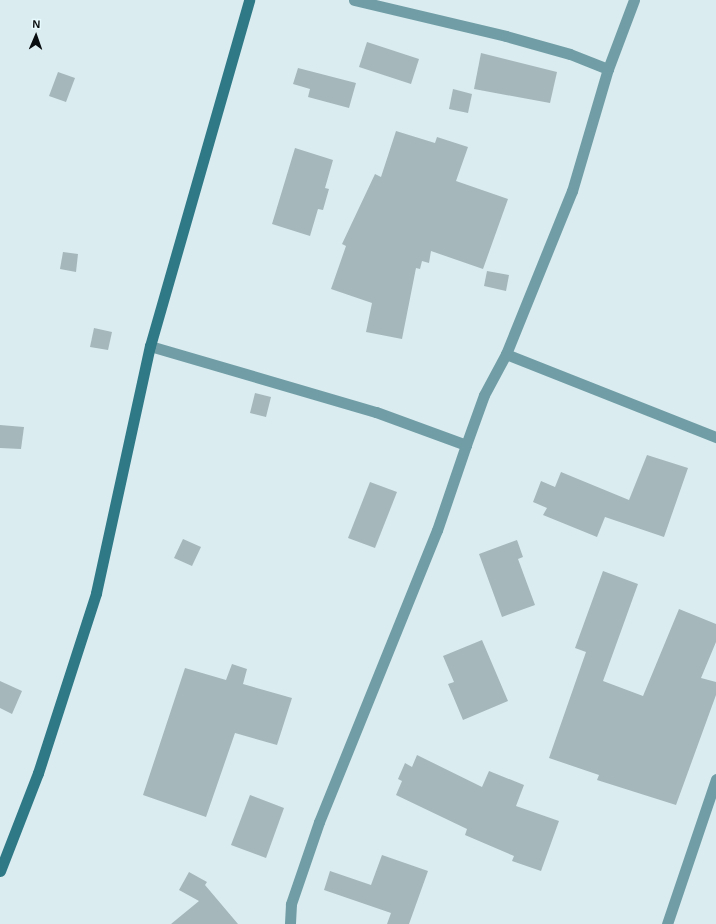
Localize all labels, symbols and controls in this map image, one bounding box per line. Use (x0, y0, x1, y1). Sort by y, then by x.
north arrow (16, 16, 56, 56)
text: N (32, 18, 41, 30)

